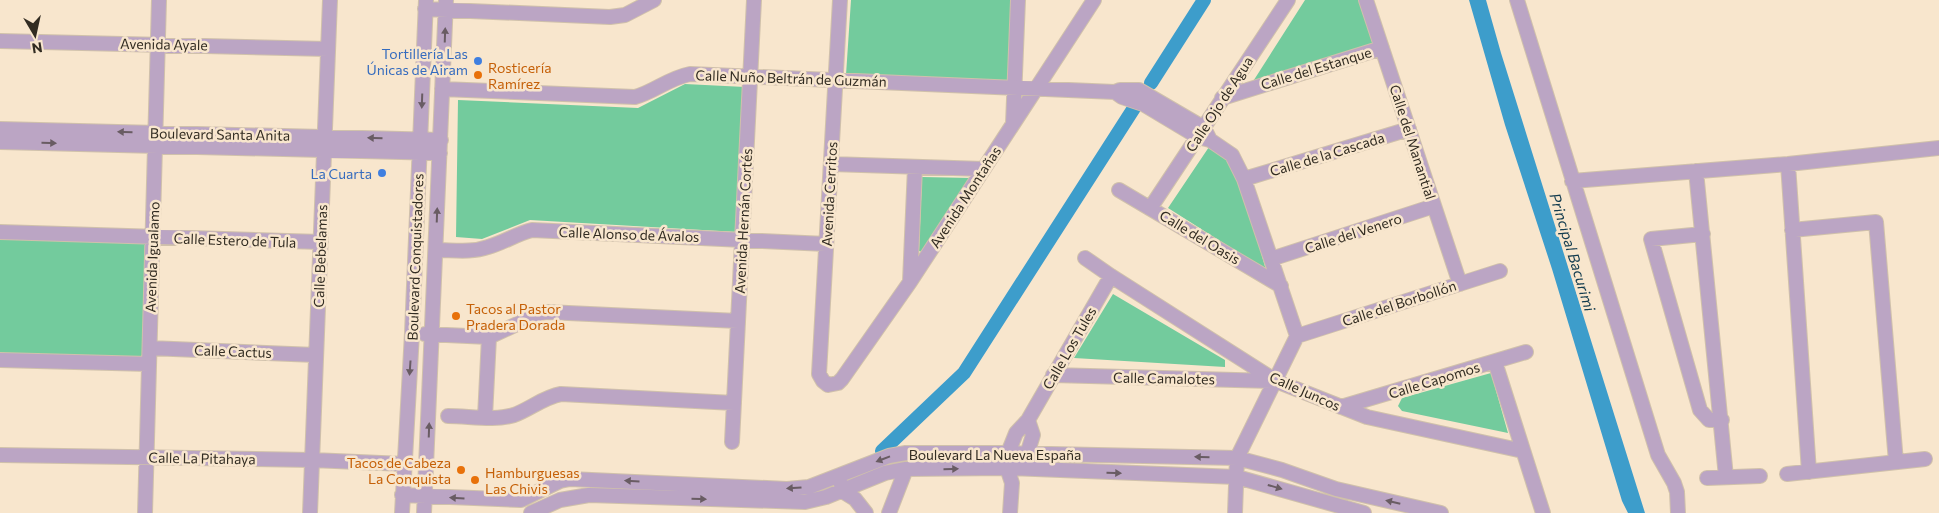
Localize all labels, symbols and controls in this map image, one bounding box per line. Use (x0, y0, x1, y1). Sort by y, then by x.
north arrow (10, 10, 60, 60)
one-way arrow (441, 27, 449, 43)
street label: Avenida Ayale (120, 35, 208, 53)
text: N (31, 39, 44, 58)
street label: Calle del Estanque (1259, 43, 1373, 93)
place label: Tortillería Las Únicas de Airam (366, 45, 468, 78)
street label: Calle Ojo de Agua (1182, 53, 1256, 155)
marker: Tortillería Las Únicas de Airam (472, 55, 484, 67)
place label: Rosticería Ramírez (488, 59, 552, 92)
street label: Calle Nuño Beltrán de Guzmán (695, 66, 887, 90)
marker: Rosticería Ramírez (472, 69, 484, 81)
street label: Calle del Manantial (1386, 82, 1440, 202)
one-way arrow (417, 93, 425, 109)
street label: Boulevard Santa Anita (150, 124, 290, 144)
one-way arrow (116, 128, 132, 136)
street label: Calle de la Cascada (1268, 129, 1386, 179)
one-way arrow (366, 134, 382, 142)
one-way arrow (41, 140, 57, 148)
street label: Avenida Cerritos (818, 141, 840, 247)
street label: Avenida Montañas (926, 143, 1004, 251)
street label: Avenida Hernán Cortés (731, 148, 755, 294)
place label: La Cuarta (311, 165, 372, 182)
marker: La Cuarta (376, 167, 388, 179)
street label: Boulevard Conquistadores (404, 173, 426, 341)
water label: Principal Bacurimi (1546, 191, 1600, 314)
street label: Avenida Igualamo (142, 201, 162, 313)
street label: Calle Bebelamas (310, 204, 330, 308)
street label: Calle del Oasis (1157, 206, 1243, 268)
one-way arrow (434, 207, 442, 223)
street label: Calle del Venero (1302, 209, 1404, 257)
street label: Calle Alonso de Ávalos (558, 223, 700, 245)
street label: Calle Estero de Tula (173, 229, 297, 251)
street label: Calle del Borbollón (1340, 277, 1458, 329)
place label: Tacos al Pastor Pradera Dorada (466, 300, 565, 333)
street label: Calle Los Tules (1039, 304, 1099, 392)
marker: Tacos al Pastor Pradera Dorada (450, 310, 462, 322)
street label: Calle Cactus (194, 341, 272, 361)
street label: Calle Capomos (1386, 358, 1482, 402)
one-way arrow (405, 361, 413, 377)
street label: Calle Juncos (1267, 368, 1343, 414)
street label: Calle Camalotes (1113, 369, 1215, 387)
one-way arrow (425, 421, 433, 437)
street label: Boulevard La Nueva España (909, 446, 1081, 463)
street label: Calle La Pitahaya (148, 449, 256, 467)
one-way arrow (1194, 453, 1210, 461)
place label: Tacos de Cabeza La Conquista (347, 454, 451, 487)
one-way arrow (875, 455, 890, 463)
marker: Tacos de Cabeza La Conquista (455, 464, 467, 476)
place label: Hamburguesas Las Chivis (485, 464, 580, 497)
one-way arrow (944, 465, 960, 473)
one-way arrow (1106, 469, 1122, 477)
marker: Hamburguesas Las Chivis (469, 474, 481, 486)
one-way arrow (624, 477, 640, 485)
one-way arrow (1267, 484, 1282, 492)
one-way arrow (786, 485, 802, 493)
one-way arrow (448, 493, 464, 501)
one-way arrow (691, 495, 707, 503)
one-way arrow (1385, 498, 1401, 506)

